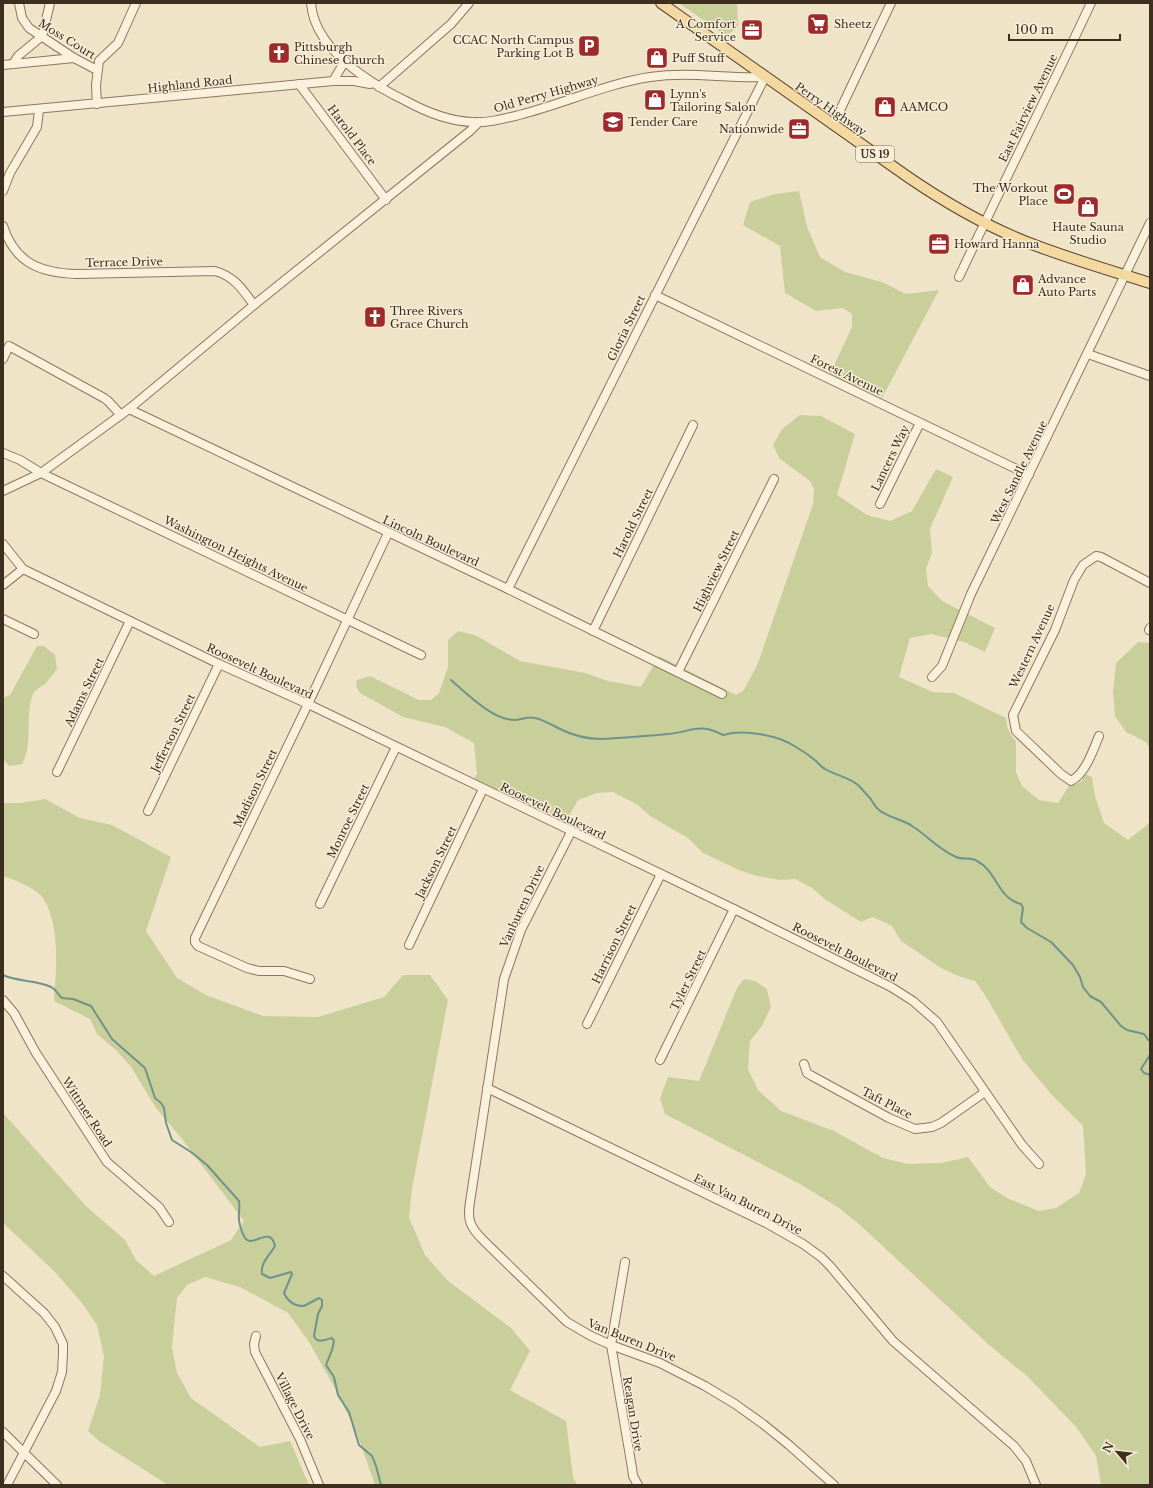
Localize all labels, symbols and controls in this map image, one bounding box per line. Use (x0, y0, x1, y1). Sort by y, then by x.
supermarket icon: Sheetz (805, 11, 831, 37)
street label: Moss Court (36, 16, 99, 63)
scale bar (1009, 16, 1120, 42)
place label: A Comfort Service (675, 17, 737, 44)
office icon: A Comfort Service (739, 17, 765, 43)
place label: Sheetz (834, 17, 872, 31)
text: 100 m (1015, 22, 1054, 37)
place label: CCAC North Campus Parking Lot B (453, 33, 574, 60)
parking icon: CCAC North Campus Parking Lot B (576, 33, 602, 59)
church icon: Pittsburgh Chinese Church (266, 40, 292, 66)
place label: Pittsburgh Chinese Church (294, 40, 385, 67)
shop icon: Puff Stuff (644, 45, 670, 71)
place label: Puff Stuff (672, 51, 727, 65)
street label: East Fairview Avenue (996, 52, 1060, 164)
street label: Old Perry Highway (492, 72, 600, 116)
street label: Highland Road (147, 73, 234, 95)
street label: Perry Highway (793, 79, 869, 139)
shop icon: Lynn's Tailoring Salon (642, 87, 668, 113)
place label: Lynn's Tailoring Salon (670, 87, 756, 114)
shop icon: AAMCO (872, 94, 898, 120)
place label: AAMCO (899, 100, 948, 114)
street label: Harold Place (325, 102, 379, 168)
school or university icon: Tender Care (600, 109, 626, 135)
place label: Tender Care (628, 115, 698, 129)
office icon: Nationwide (786, 116, 812, 142)
place label: Nationwide (719, 122, 784, 136)
road number: US 19 (856, 146, 894, 162)
place label: The Workout Place (973, 181, 1049, 208)
sports icon: The Workout Place (1051, 181, 1077, 207)
shop icon: Haute Sauna Studio (1075, 194, 1101, 220)
place label: Haute Sauna Studio (1052, 220, 1125, 247)
office icon: Howard Hanna (926, 231, 952, 257)
place label: Howard Hanna (954, 237, 1040, 251)
street label: Terrace Drive (85, 254, 163, 270)
shop icon: Advance Auto Parts (1010, 272, 1036, 298)
place label: Advance Auto Parts (1037, 272, 1096, 299)
street label: Gloria Street (604, 292, 648, 363)
church icon: Three Rivers Grace Church (362, 304, 388, 330)
place label: Three Rivers Grace Church (390, 304, 469, 331)
street label: Forest Avenue (808, 351, 886, 399)
street label: West Sandle Avenue (987, 418, 1050, 527)
street label: Lancers Way (868, 423, 912, 493)
street label: Harold Street (610, 485, 656, 560)
street label: Washington Heights Avenue (161, 513, 310, 595)
street label: Lincoln Boulevard (381, 513, 482, 570)
street label: Highview Street (690, 527, 742, 614)
street label: Western Avenue (1006, 602, 1058, 691)
street label: Roosevelt Boulevard (205, 640, 316, 702)
street label: Adams Street (61, 655, 107, 730)
street label: Jefferson Street (147, 691, 198, 776)
street label: Madison Street (230, 746, 280, 829)
street label: Roosevelt Boulevard (498, 779, 609, 843)
street label: Monroe Street (324, 781, 372, 861)
street label: Jackson Street (412, 823, 460, 902)
street label: Vanburen Drive (496, 863, 547, 950)
street label: Harrison Street (589, 901, 640, 986)
street label: Roosevelt Boulevard (790, 919, 900, 985)
street label: Tyler Street (667, 946, 709, 1013)
street label: Wittmer Road (59, 1074, 115, 1150)
street label: Taft Place (859, 1084, 915, 1122)
street label: East Van Buren Drive (691, 1171, 805, 1237)
street label: Van Buren Drive (585, 1316, 678, 1364)
street label: Village Drive (272, 1369, 318, 1442)
street label: Reagan Drive (620, 1375, 646, 1453)
north arrow (1097, 1432, 1137, 1472)
text: N (1100, 1439, 1117, 1455)

